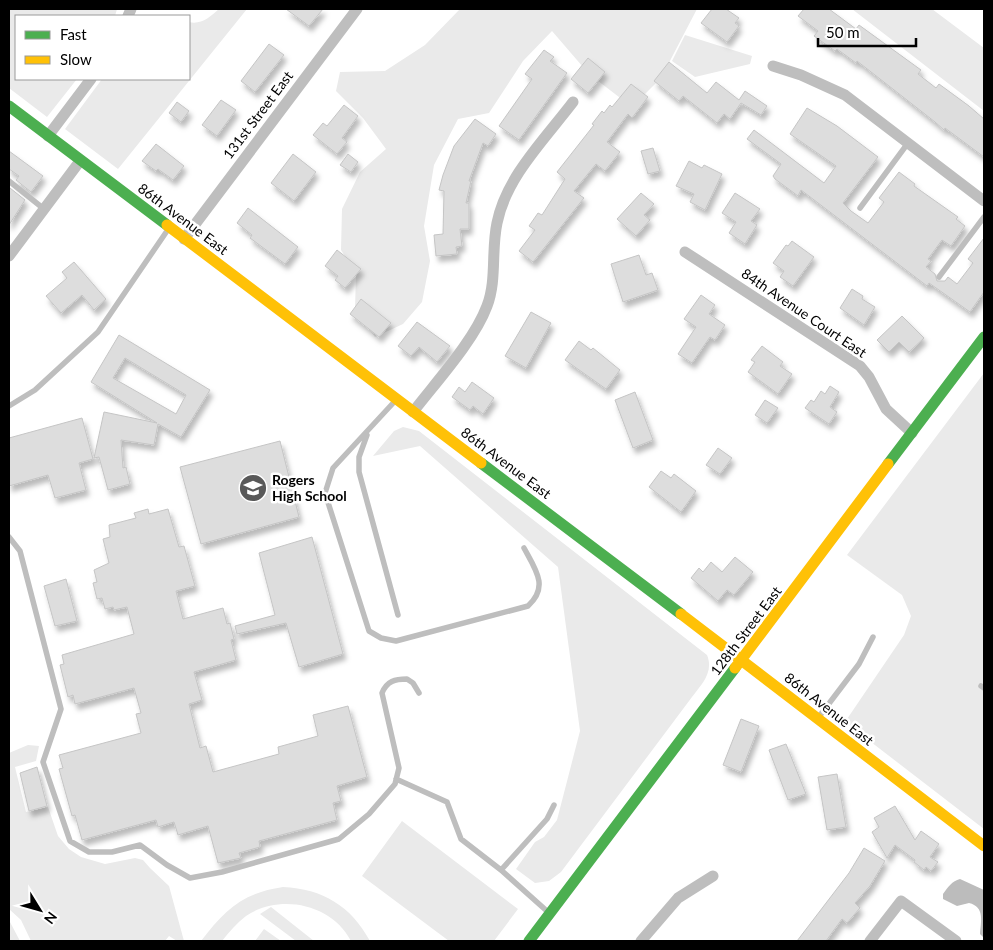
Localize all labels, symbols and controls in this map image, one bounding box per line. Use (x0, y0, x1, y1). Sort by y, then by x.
legend (15, 15, 190, 80)
scale bar (818, 15, 916, 47)
text: 50 m (826, 23, 860, 41)
text: Fast (60, 25, 87, 43)
text: Slow (60, 50, 92, 68)
street label: 131st Street East (219, 67, 296, 162)
street label: 86th Avenue East (135, 179, 232, 258)
street label: 84th Avenue Court East (739, 264, 870, 361)
street label: 86th Avenue East (458, 423, 555, 502)
place label: Rogers High School (272, 471, 347, 504)
school or university icon: Rogers High School (238, 473, 268, 503)
street label: 128th Street East (707, 583, 785, 679)
street label: 86th Avenue East (781, 669, 877, 749)
north arrow (15, 885, 65, 935)
text: N (41, 909, 61, 928)

